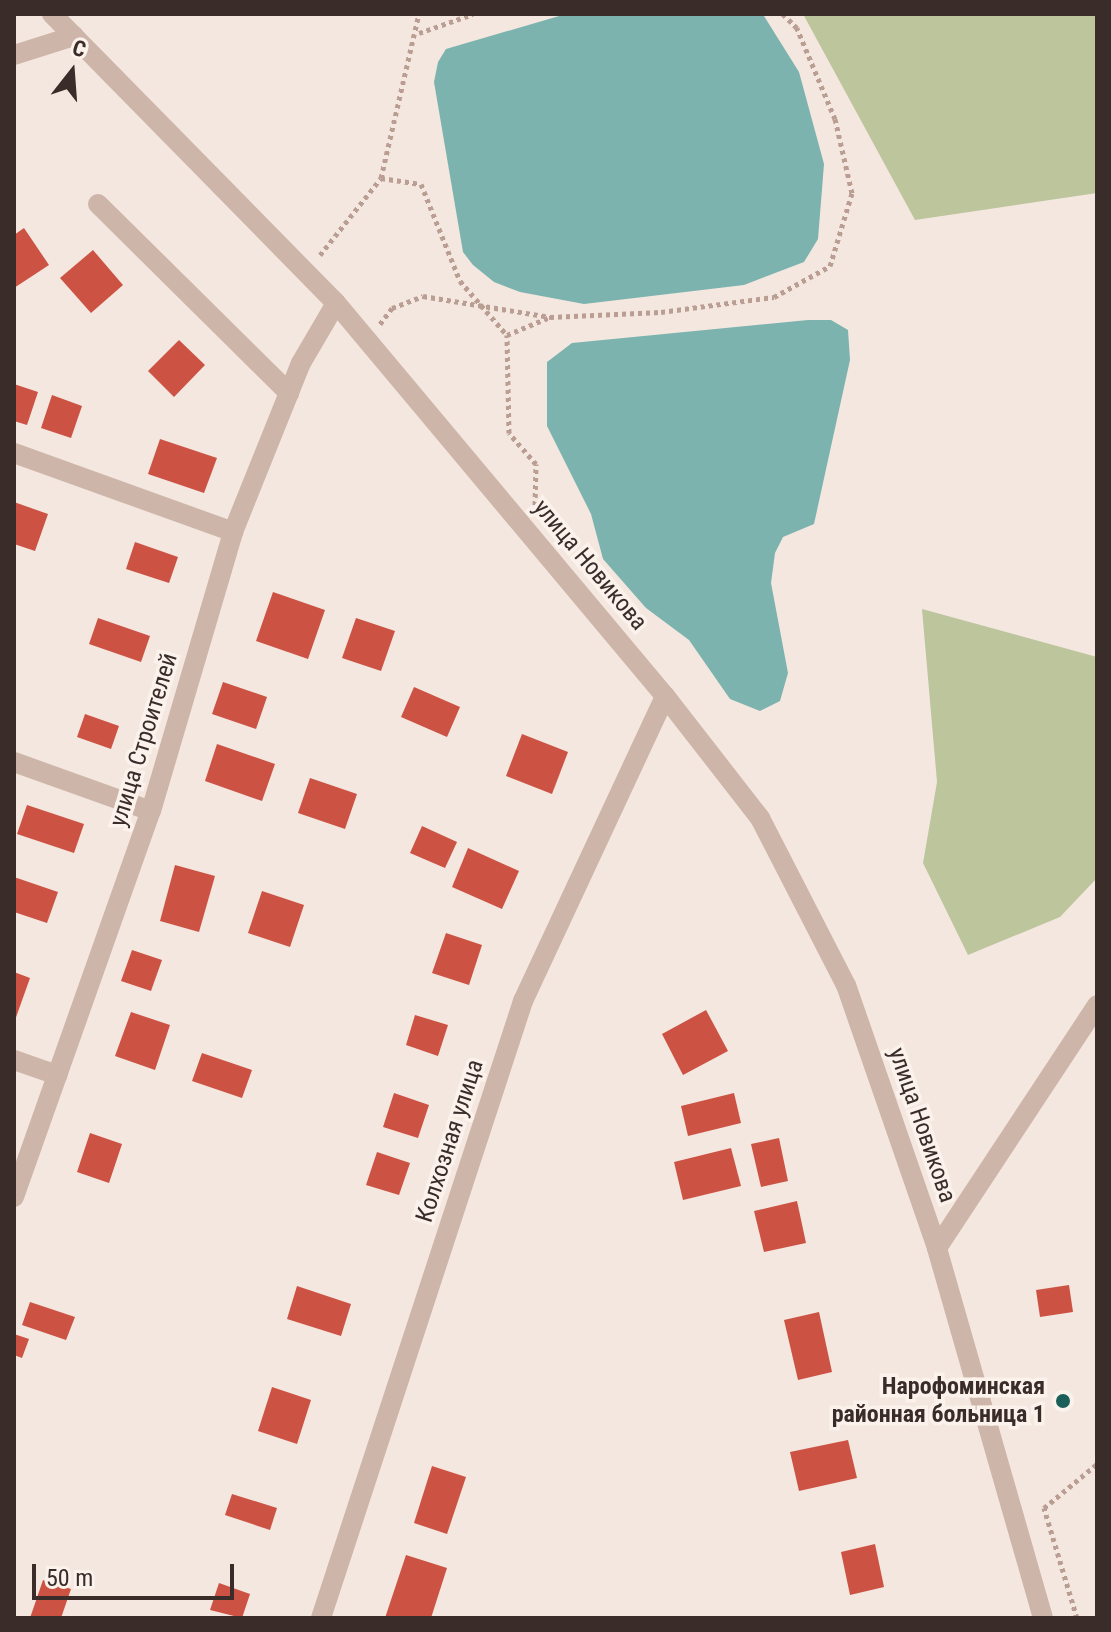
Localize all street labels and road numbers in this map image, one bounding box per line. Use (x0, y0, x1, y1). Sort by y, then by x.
street label: улица Новикова (527, 494, 653, 636)
street label: улица Строителей (104, 650, 184, 830)
street label: улица Новикова (882, 1044, 962, 1206)
street label: Колхозная улица (410, 1056, 490, 1226)

